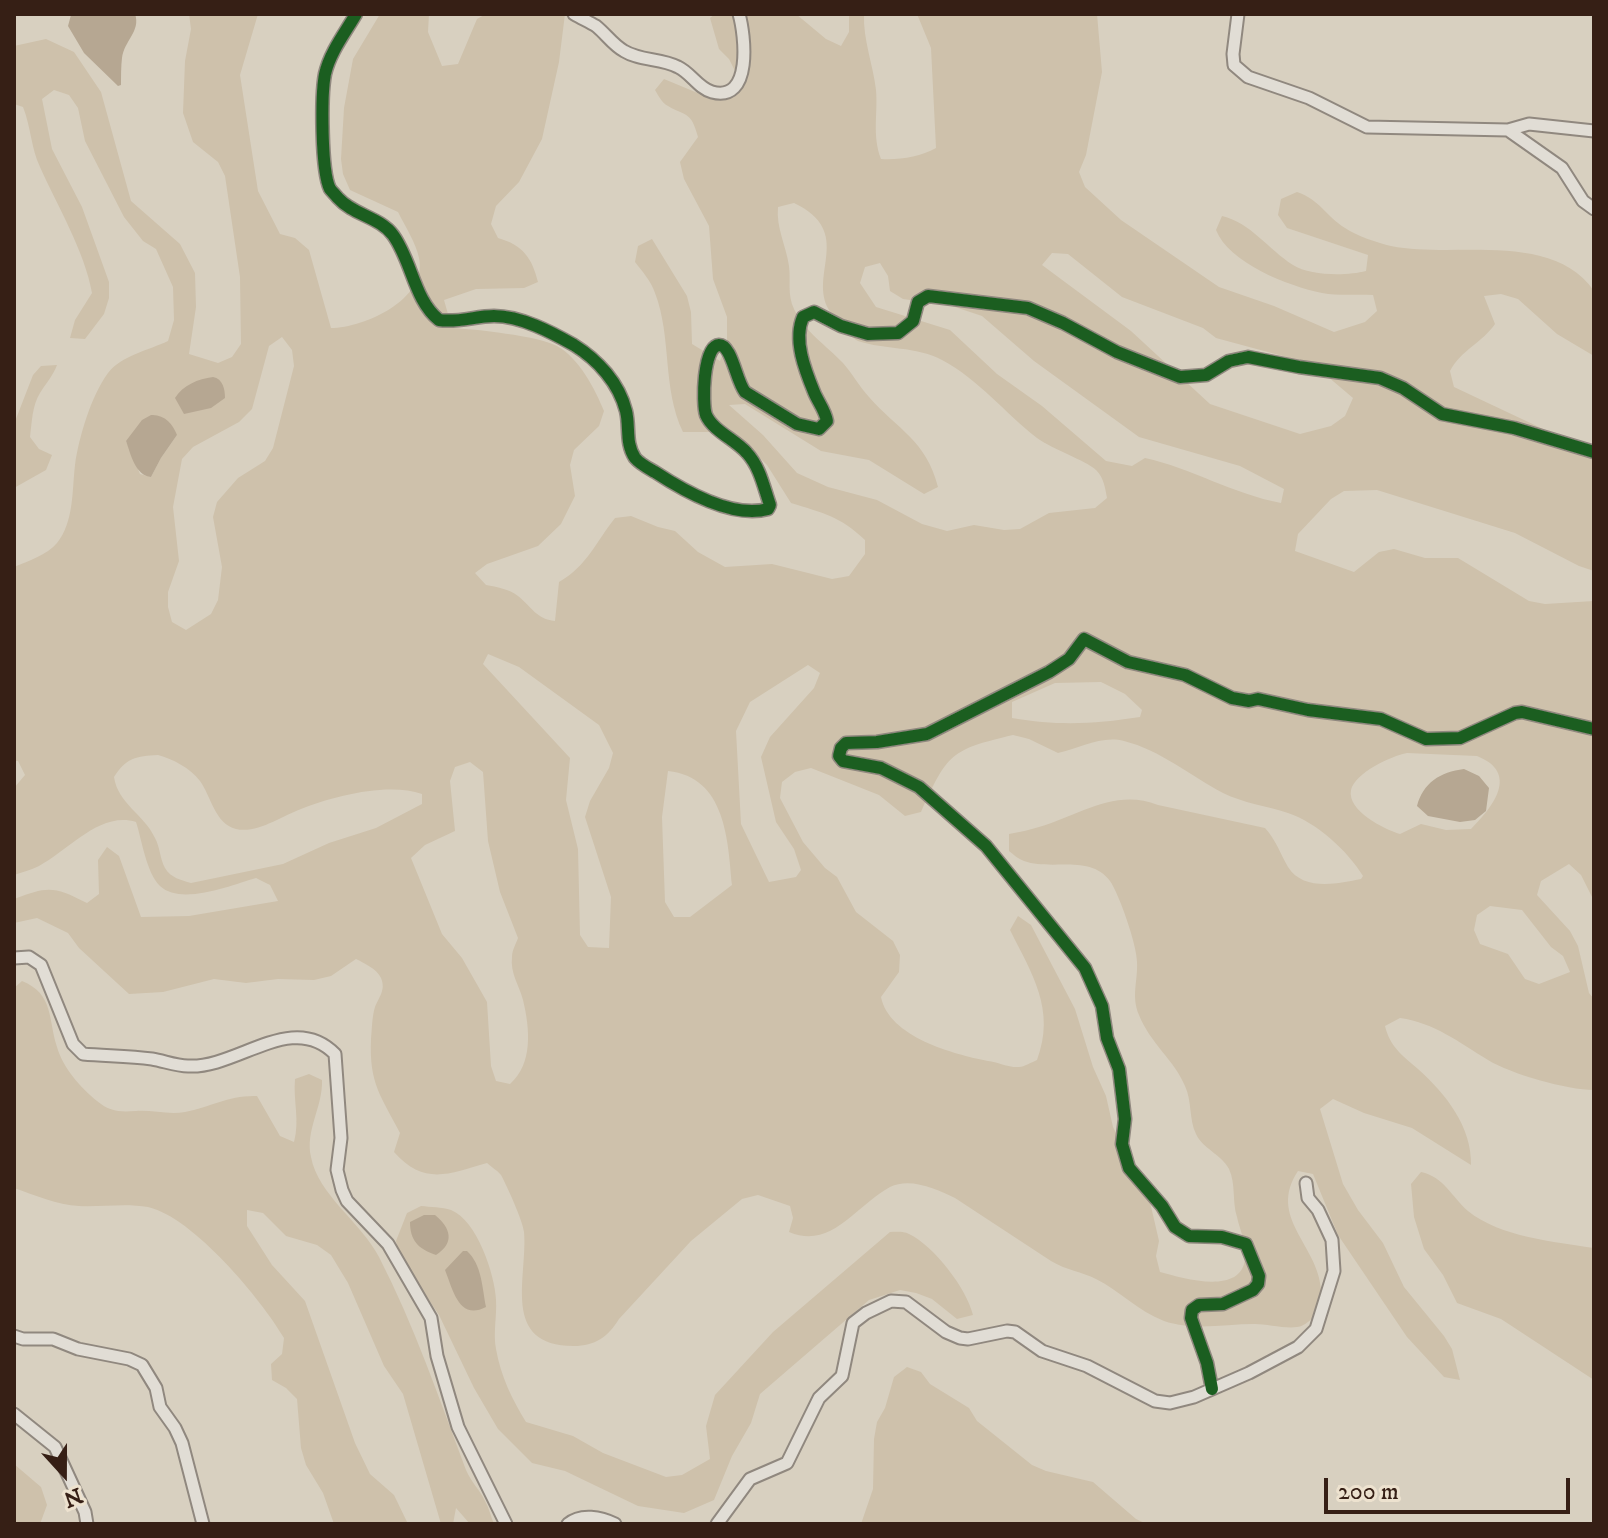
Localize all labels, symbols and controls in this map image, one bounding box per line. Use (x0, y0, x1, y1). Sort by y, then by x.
north arrow (24, 1434, 104, 1514)
scale bar (1328, 1462, 1574, 1512)
text: 200 m (1338, 1477, 1399, 1507)
text: N (60, 1481, 86, 1513)

